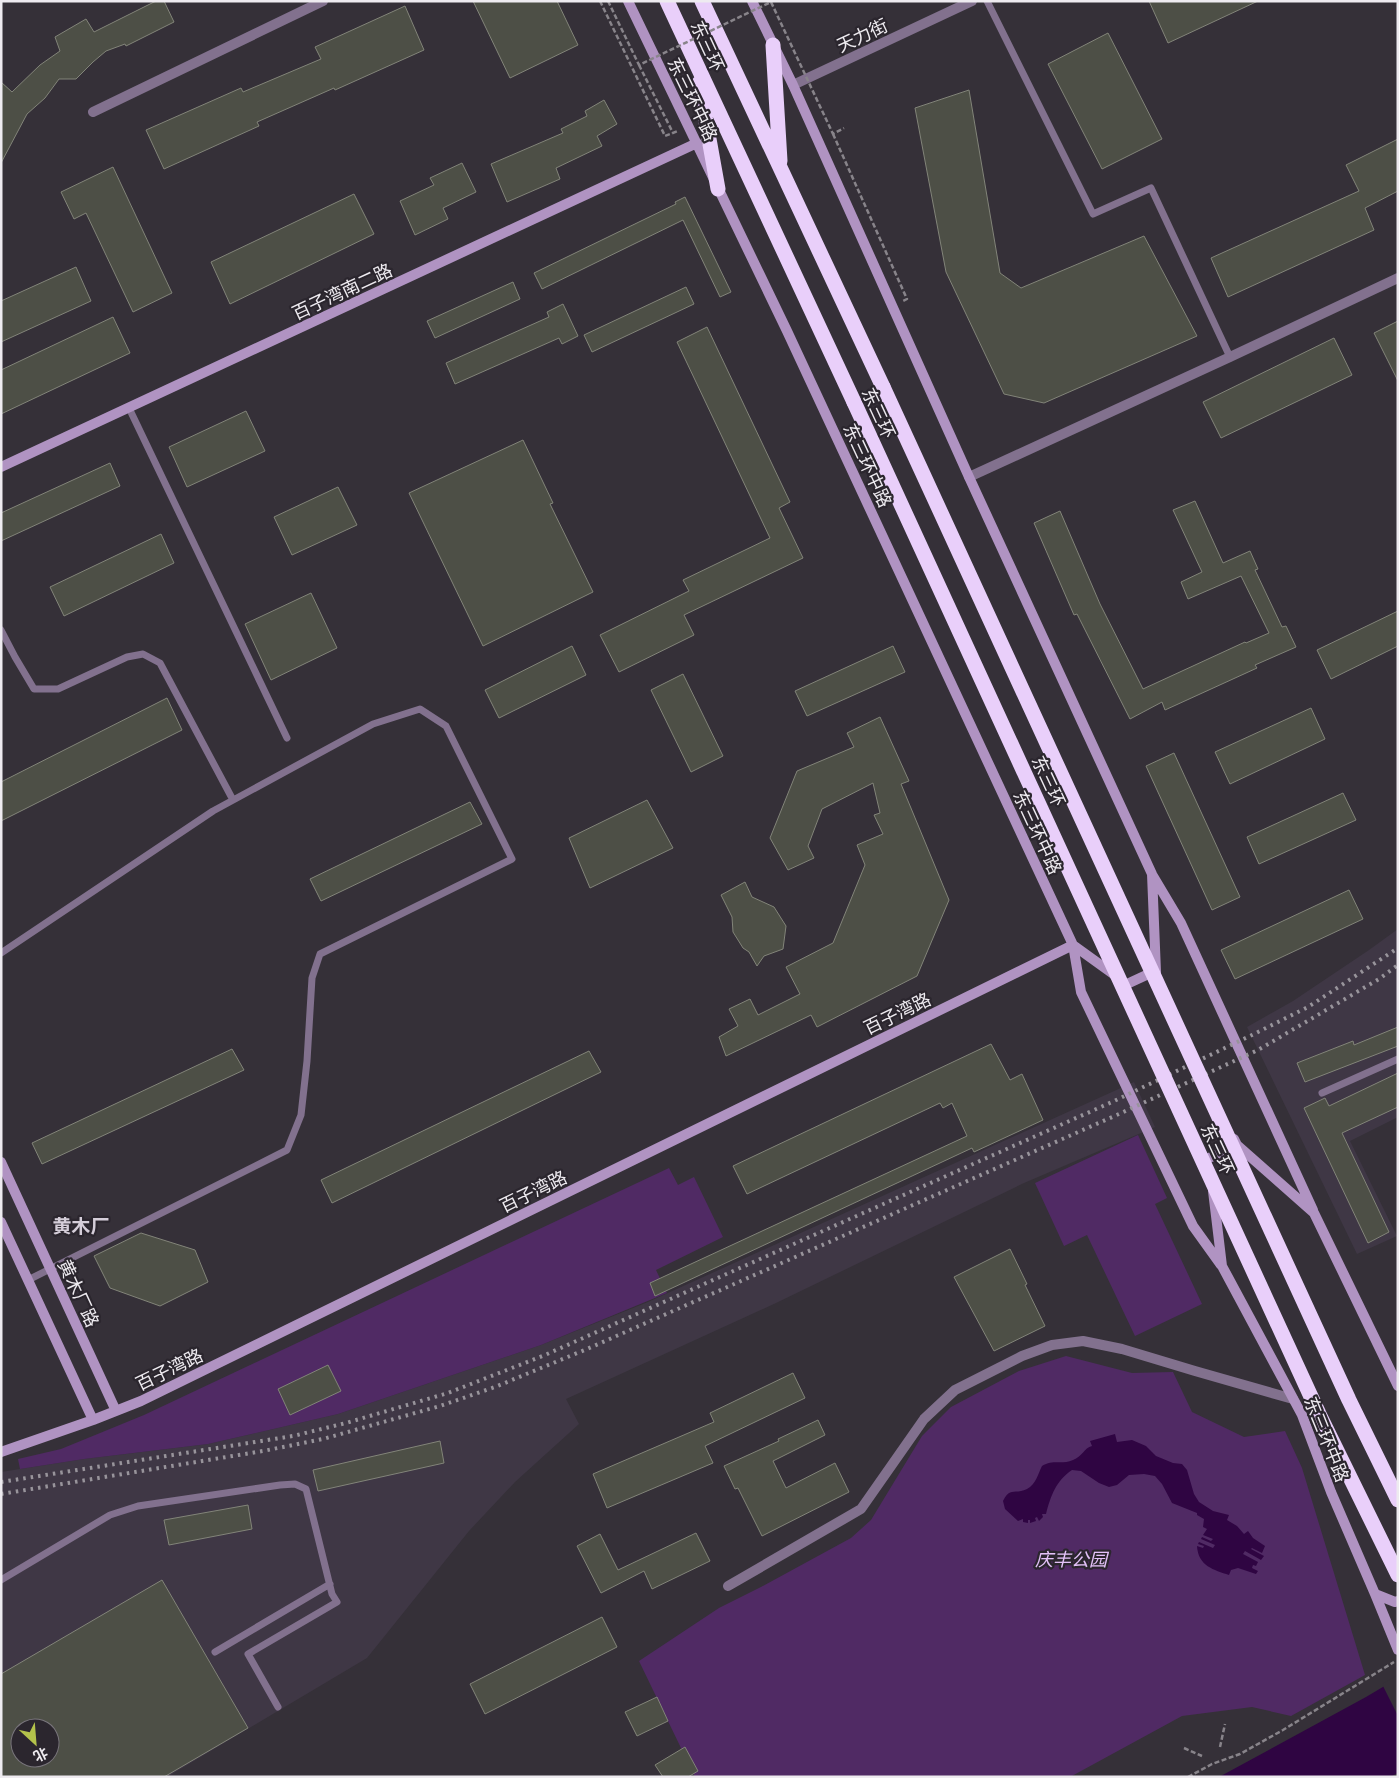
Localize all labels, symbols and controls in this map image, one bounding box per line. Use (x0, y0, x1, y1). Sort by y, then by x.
street label: 天力街 (832, 13, 892, 57)
street label: 东三环 (686, 16, 730, 76)
street label: 东三环中路 (662, 53, 724, 145)
street label: 百子湾南二路 (288, 257, 396, 325)
street label: 东三环 (857, 383, 901, 443)
street label: 东三环中路 (838, 419, 898, 511)
street label: 东三环 (1027, 751, 1071, 811)
street label: 东三环中路 (1008, 786, 1068, 878)
street label: 百子湾路 (859, 986, 935, 1040)
street label: 东三环 (1196, 1119, 1240, 1179)
street label: 百子湾路 (495, 1164, 571, 1218)
district label: 黄木厂 (52, 1213, 110, 1239)
street label: 黄木厂路 (53, 1255, 105, 1331)
street label: 百子湾路 (131, 1342, 207, 1396)
street label: 东三环中路 (1299, 1393, 1355, 1485)
park label: 庆丰公园 (1035, 1547, 1110, 1571)
north arrow (10, 1718, 60, 1768)
text: 北 (30, 1744, 51, 1767)

